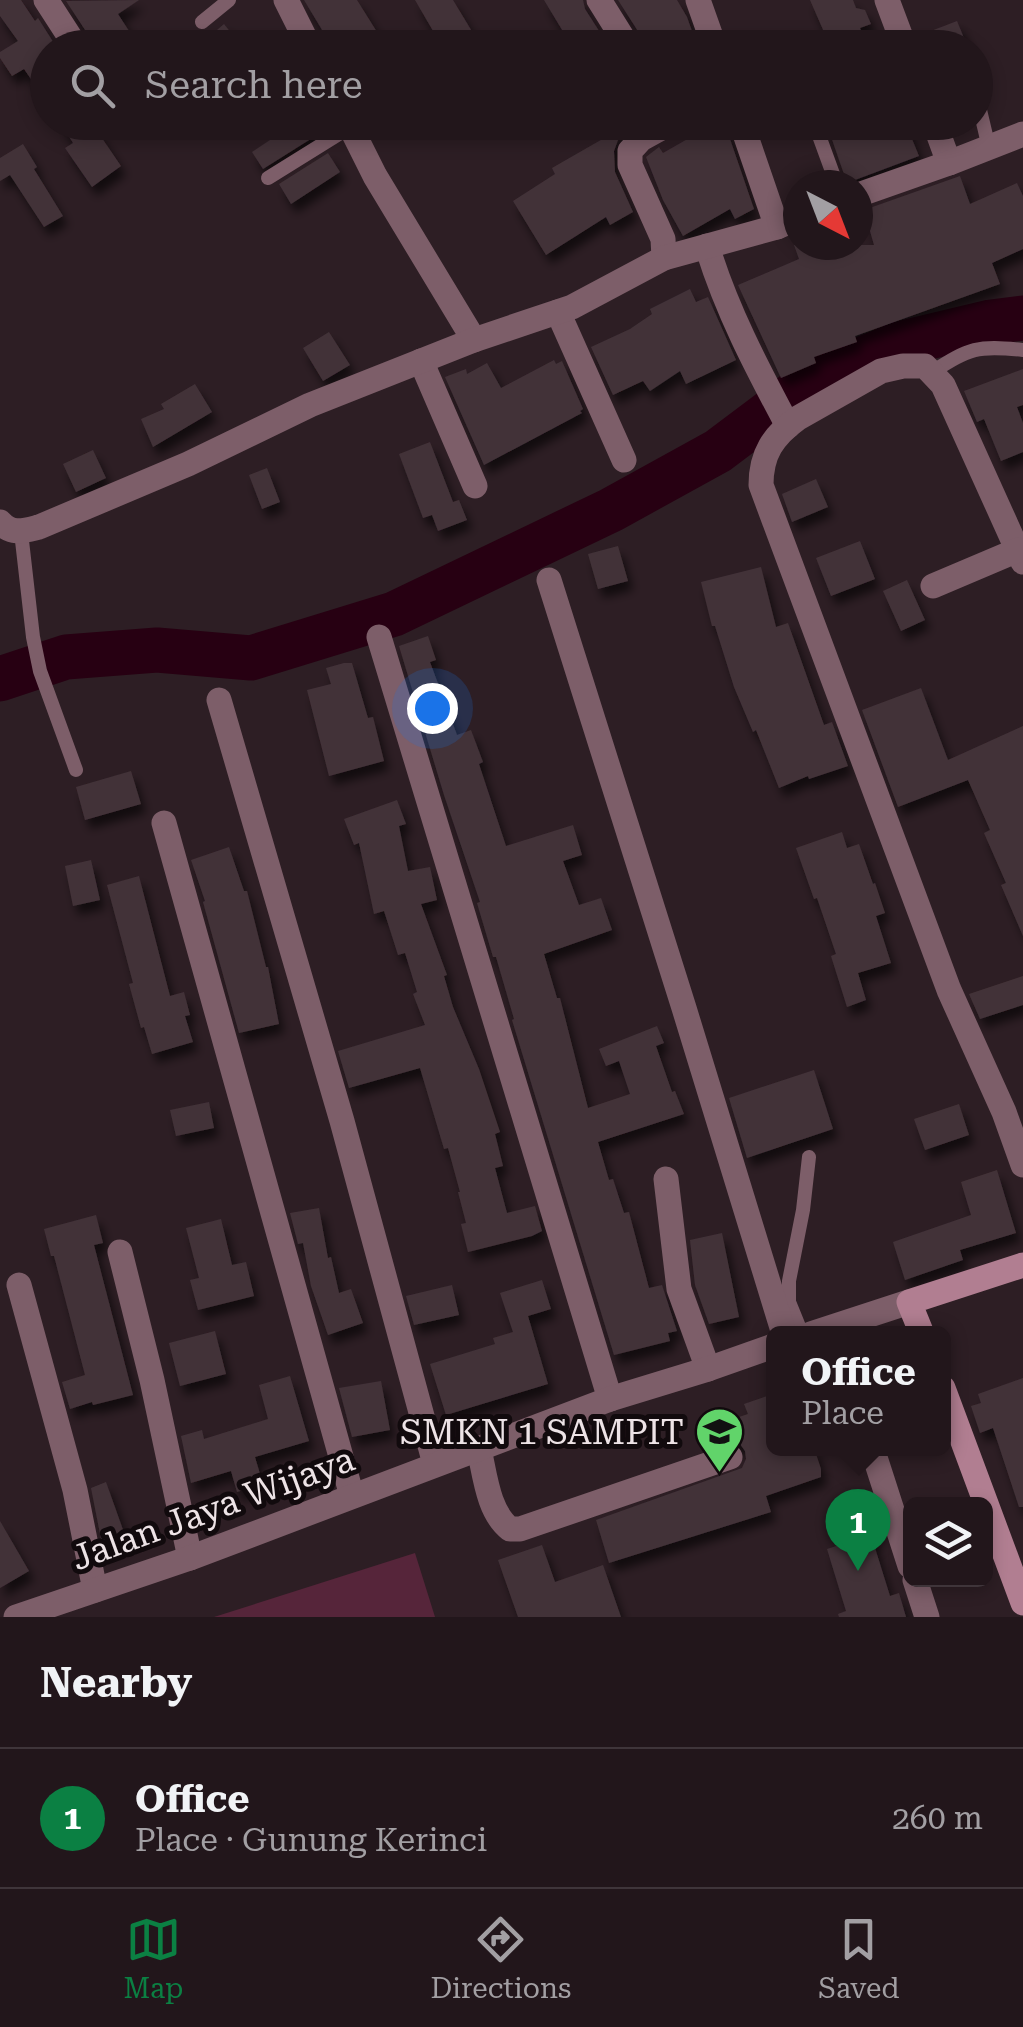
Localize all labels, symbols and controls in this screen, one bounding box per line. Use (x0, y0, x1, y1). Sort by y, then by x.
search box (30, 30, 993, 140)
icon: search (65, 58, 120, 113)
text: Search here (145, 63, 363, 107)
north arrow (783, 170, 873, 260)
your location (407, 683, 458, 734)
popup (766, 1326, 951, 1456)
text: Office (801, 1350, 916, 1394)
text: Place (801, 1394, 884, 1432)
school or university icon: SMKN 1 SAMPIT (693, 1406, 745, 1474)
place label: SMKN 1 SAMPIT (400, 1412, 684, 1453)
street label: Jalan Jaya Wijaya (66, 1439, 360, 1579)
pin: 1 (826, 1488, 890, 1571)
map controls (903, 1497, 993, 1587)
button: layers (903, 1497, 993, 1587)
text: Nearby (40, 1658, 192, 1707)
text: Office (135, 1777, 250, 1821)
text: 1 (64, 1799, 81, 1837)
text: 260 m (892, 1799, 983, 1837)
text: Place · Gunung Kerinci (135, 1821, 487, 1859)
tab: Map (124, 1912, 183, 2005)
tab: Directions (430, 1912, 571, 2005)
tab: Saved (818, 1912, 900, 2005)

